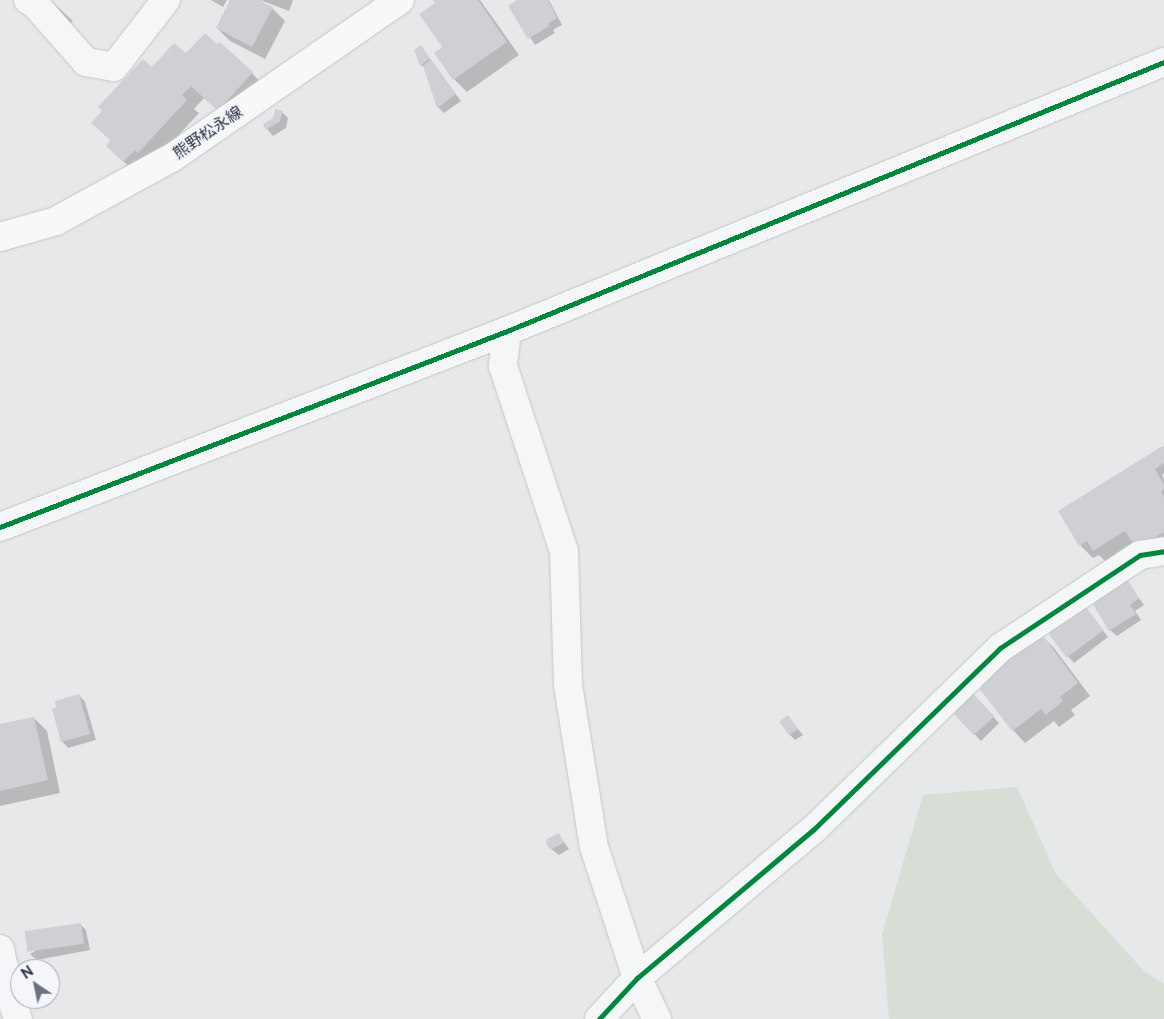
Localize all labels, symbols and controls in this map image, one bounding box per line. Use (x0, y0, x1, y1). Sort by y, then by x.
street label: 熊野松永線 (169, 103, 247, 163)
north arrow (10, 959, 60, 1009)
text: N (18, 963, 36, 982)

